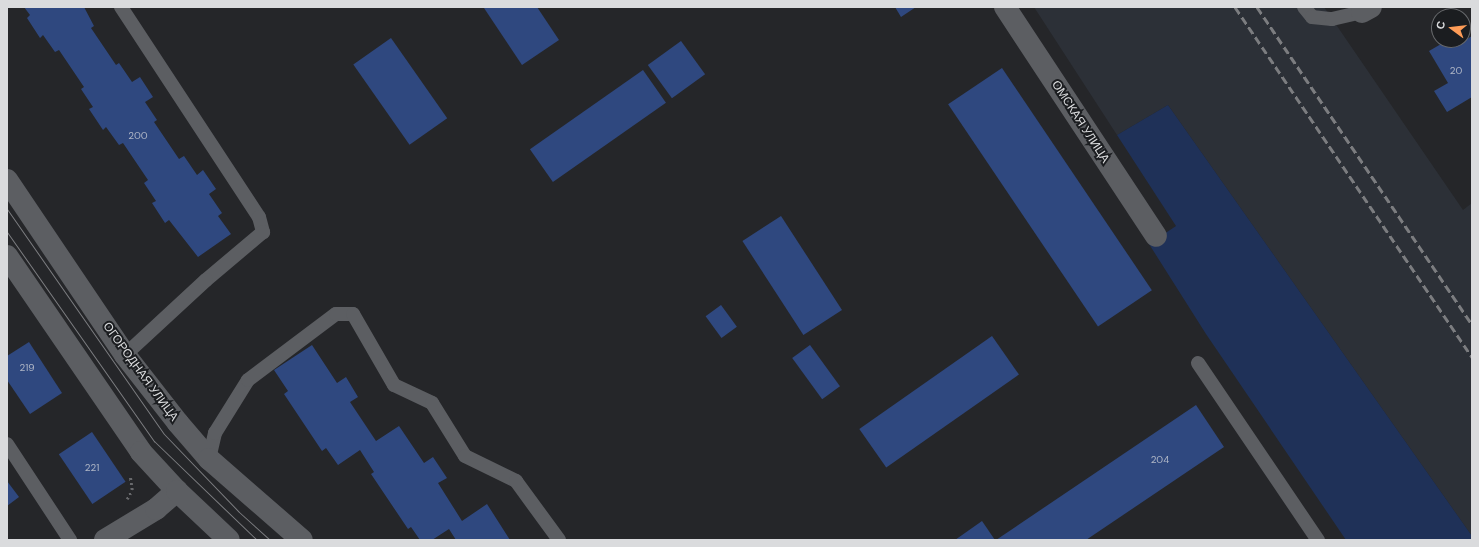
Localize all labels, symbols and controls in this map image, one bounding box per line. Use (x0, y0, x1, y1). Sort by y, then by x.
north arrow (1431, 8, 1471, 48)
text: С (1433, 20, 1448, 31)
house number: 20 (1450, 65, 1462, 77)
street label: ОМСКАЯ УЛИЦА (1048, 78, 1112, 166)
house number: 200 (128, 130, 148, 142)
street label: ОГОРОДНАЯ УЛИЦА (99, 320, 181, 424)
house number: 219 (19, 362, 35, 374)
house number: 204 (1151, 454, 1169, 466)
house number: 221 (85, 462, 99, 474)

